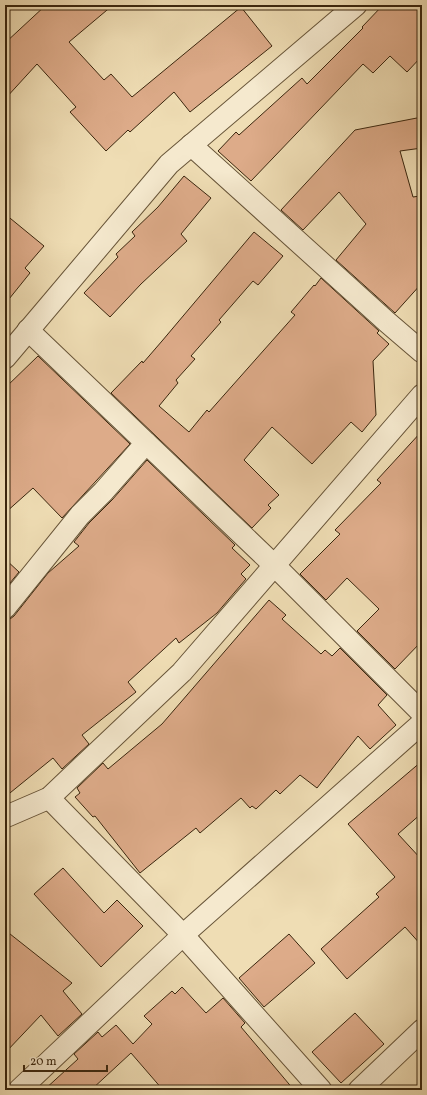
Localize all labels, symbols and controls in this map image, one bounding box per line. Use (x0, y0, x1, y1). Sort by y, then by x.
scale bar (24, 1047, 107, 1073)
text: 20 m (30, 1054, 57, 1070)

